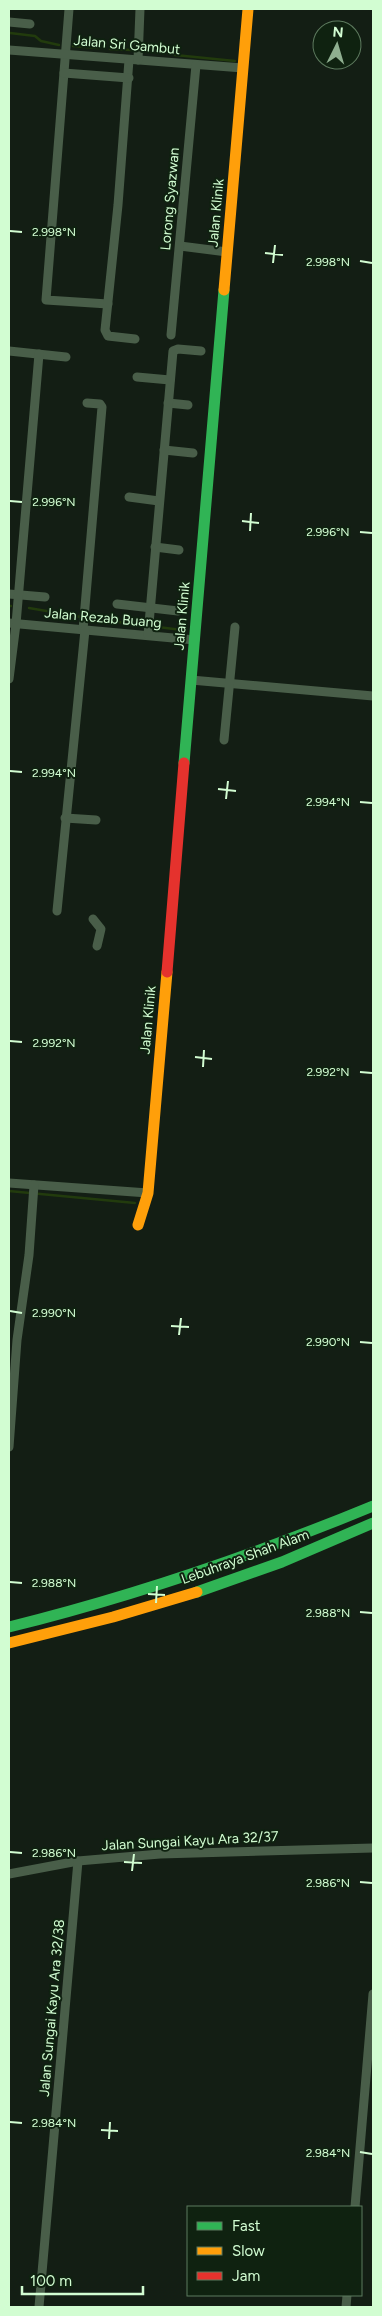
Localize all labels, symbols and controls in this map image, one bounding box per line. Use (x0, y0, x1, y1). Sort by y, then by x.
north arrow (312, 20, 362, 70)
text: N (332, 24, 344, 41)
street label: Jalan Sri Gambut (73, 32, 181, 58)
street label: Lorong Syazwan (157, 147, 183, 251)
street label: Jalan Klinik (205, 178, 227, 248)
text: 2.998°N (32, 225, 76, 239)
text: 2.998°N (306, 255, 350, 269)
text: 2.996°N (32, 495, 76, 509)
text: 2.996°N (306, 525, 350, 539)
street label: Jalan Klinik (171, 581, 193, 651)
street label: Jalan Rezab Buang (44, 604, 162, 632)
text: 2.994°N (32, 766, 76, 780)
text: 2.994°N (306, 795, 350, 809)
street label: Jalan Klinik (137, 985, 159, 1055)
text: 2.992°N (32, 1036, 76, 1050)
text: 2.992°N (306, 1065, 350, 1079)
text: 2.990°N (32, 1306, 76, 1320)
text: 2.990°N (306, 1335, 350, 1349)
street label: Lebuhraya Shah Alam (179, 1526, 311, 1588)
text: 2.988°N (32, 1576, 76, 1590)
text: 2.988°N (306, 1606, 350, 1620)
street label: Jalan Sungai Kayu Ara 32/37 (101, 1828, 279, 1854)
text: 2.986°N (32, 1846, 76, 1860)
text: 2.986°N (306, 1876, 350, 1890)
street label: Jalan Sungai Kayu Ara 32/38 (36, 1919, 68, 2097)
text: 2.984°N (32, 2116, 76, 2130)
text: 2.984°N (306, 2146, 350, 2160)
legend (187, 2206, 362, 2296)
text: Fast (232, 2217, 261, 2235)
text: Slow (232, 2242, 265, 2260)
scale bar (22, 2264, 144, 2296)
text: Jam (232, 2267, 260, 2285)
text: 100 m (30, 2272, 72, 2290)

